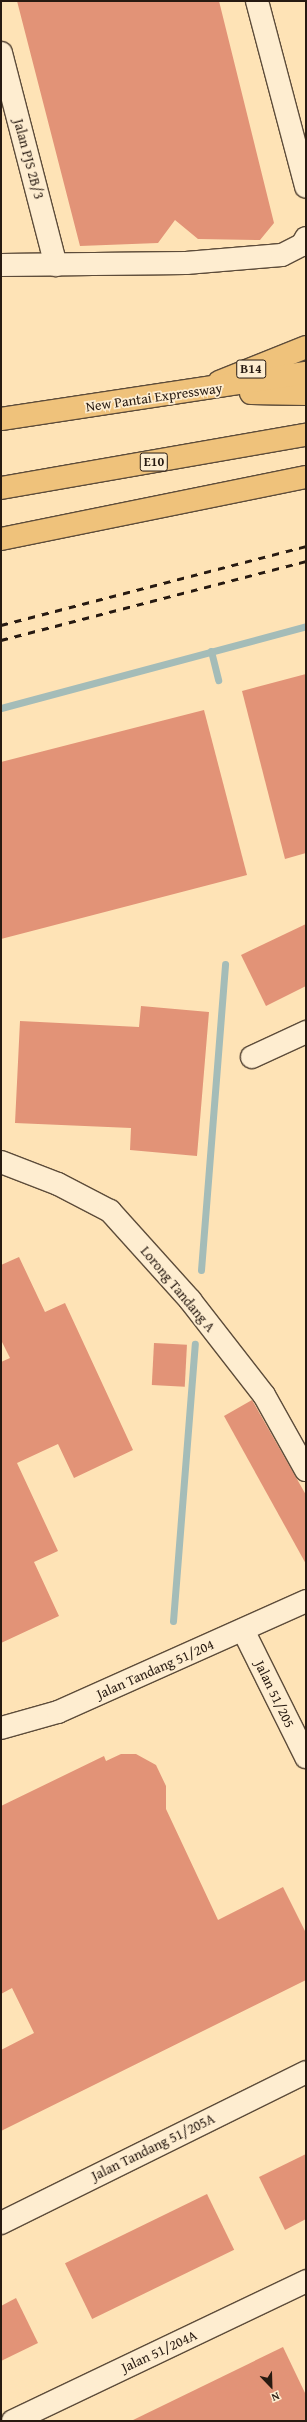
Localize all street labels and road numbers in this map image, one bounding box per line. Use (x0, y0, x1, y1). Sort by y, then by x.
street label: Jalan PJS 2B/3 (10, 117, 48, 201)
road number: B14 (236, 358, 266, 380)
street label: New Pantai Expressway (85, 379, 223, 415)
road number: E10 (139, 451, 169, 473)
street label: Lorong Tandang A (137, 1243, 219, 1335)
street label: Jalan Tandang 51/204 (94, 1636, 216, 1702)
street label: Jalan 51/205 (251, 1658, 299, 1730)
street label: Jalan Tandang 51/205A (89, 2110, 217, 2184)
street label: Jalan 51/204A (119, 2326, 199, 2376)

